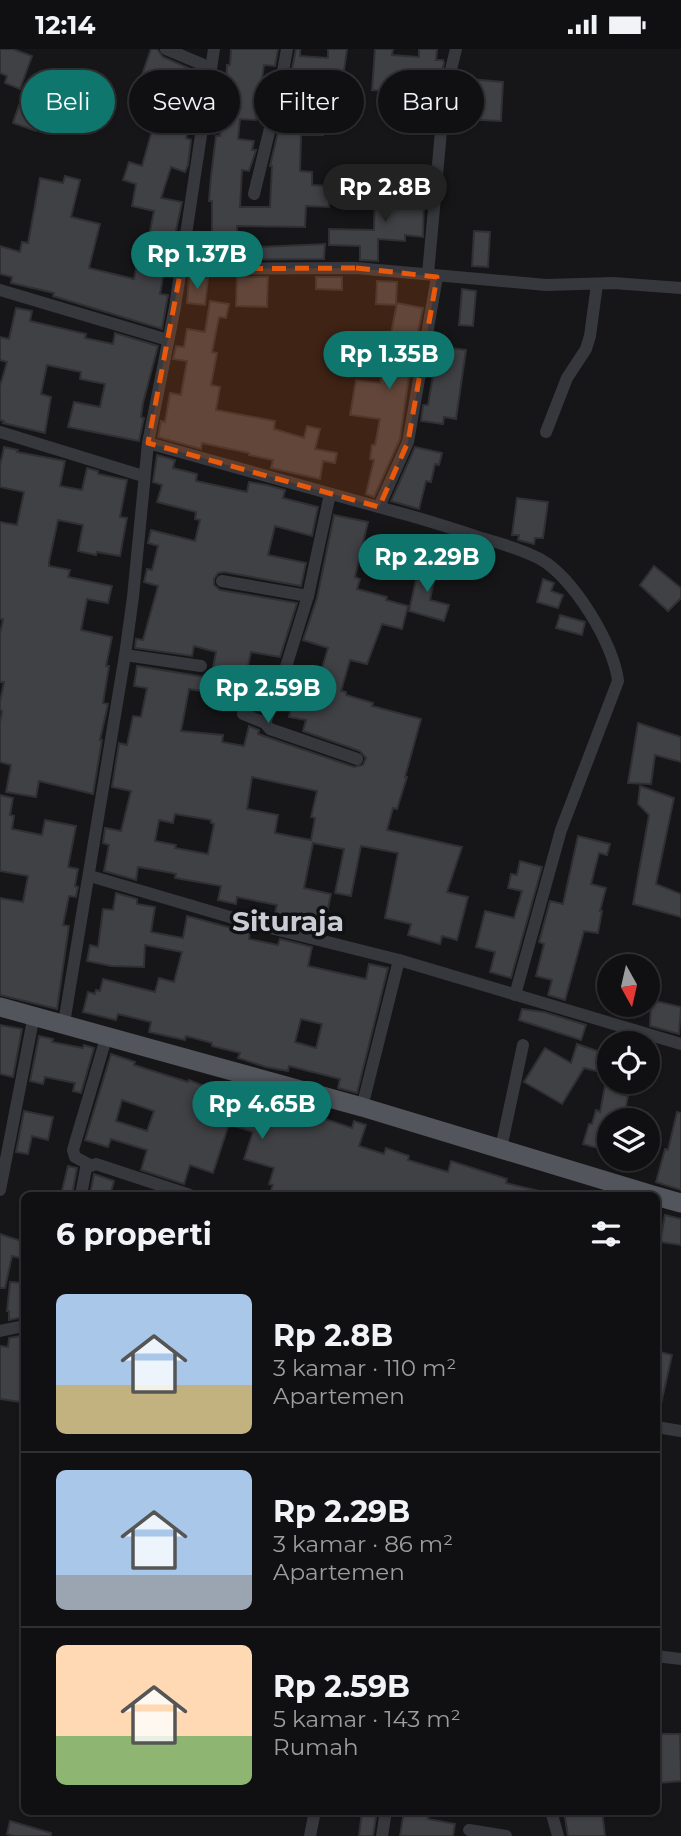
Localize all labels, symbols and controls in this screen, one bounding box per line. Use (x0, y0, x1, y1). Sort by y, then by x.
text: 12:14 (35, 9, 95, 41)
chip: Beli (21, 70, 115, 133)
chip: Sewa (129, 70, 240, 133)
chip: Filter (254, 70, 364, 133)
chip: Baru (378, 70, 484, 133)
pin: Rp 2.8B (320, 165, 450, 224)
text: Rp 2.8B (339, 173, 431, 201)
pin: Rp 1.37B (125, 231, 269, 291)
text: Rp 1.37B (147, 240, 247, 268)
pin: Rp 1.35B (317, 331, 461, 391)
text: Rp 1.35B (339, 340, 439, 368)
pin: Rp 2.29B (355, 535, 499, 594)
text: Rp 2.29B (374, 543, 480, 571)
pin: Rp 2.59B (196, 665, 340, 725)
text: Rp 2.59B (215, 674, 321, 702)
district label: Situraja (232, 904, 344, 938)
north arrow (597, 954, 660, 1017)
map controls (597, 954, 660, 1171)
button: locate (597, 1031, 660, 1094)
pin: Rp 4.65B (190, 1081, 334, 1141)
text: Rp 4.65B (208, 1090, 316, 1118)
button: layers (597, 1108, 660, 1171)
icon: filters (587, 1215, 625, 1253)
text: 6 properti (56, 1216, 212, 1253)
text: Rp 2.8B (273, 1317, 393, 1354)
icon: home (112, 1322, 196, 1406)
text: 3 kamar · 110 m² (273, 1354, 456, 1382)
text: Apartemen (273, 1382, 405, 1410)
text: Rp 2.29B (273, 1493, 410, 1530)
icon: home (112, 1498, 196, 1582)
text: 3 kamar · 86 m² (273, 1530, 453, 1558)
text: Apartemen (273, 1558, 405, 1586)
text: Rp 2.59B (273, 1668, 410, 1705)
icon: home (112, 1673, 196, 1757)
text: 5 kamar · 143 m² (273, 1705, 461, 1733)
text: Rumah (273, 1733, 359, 1761)

